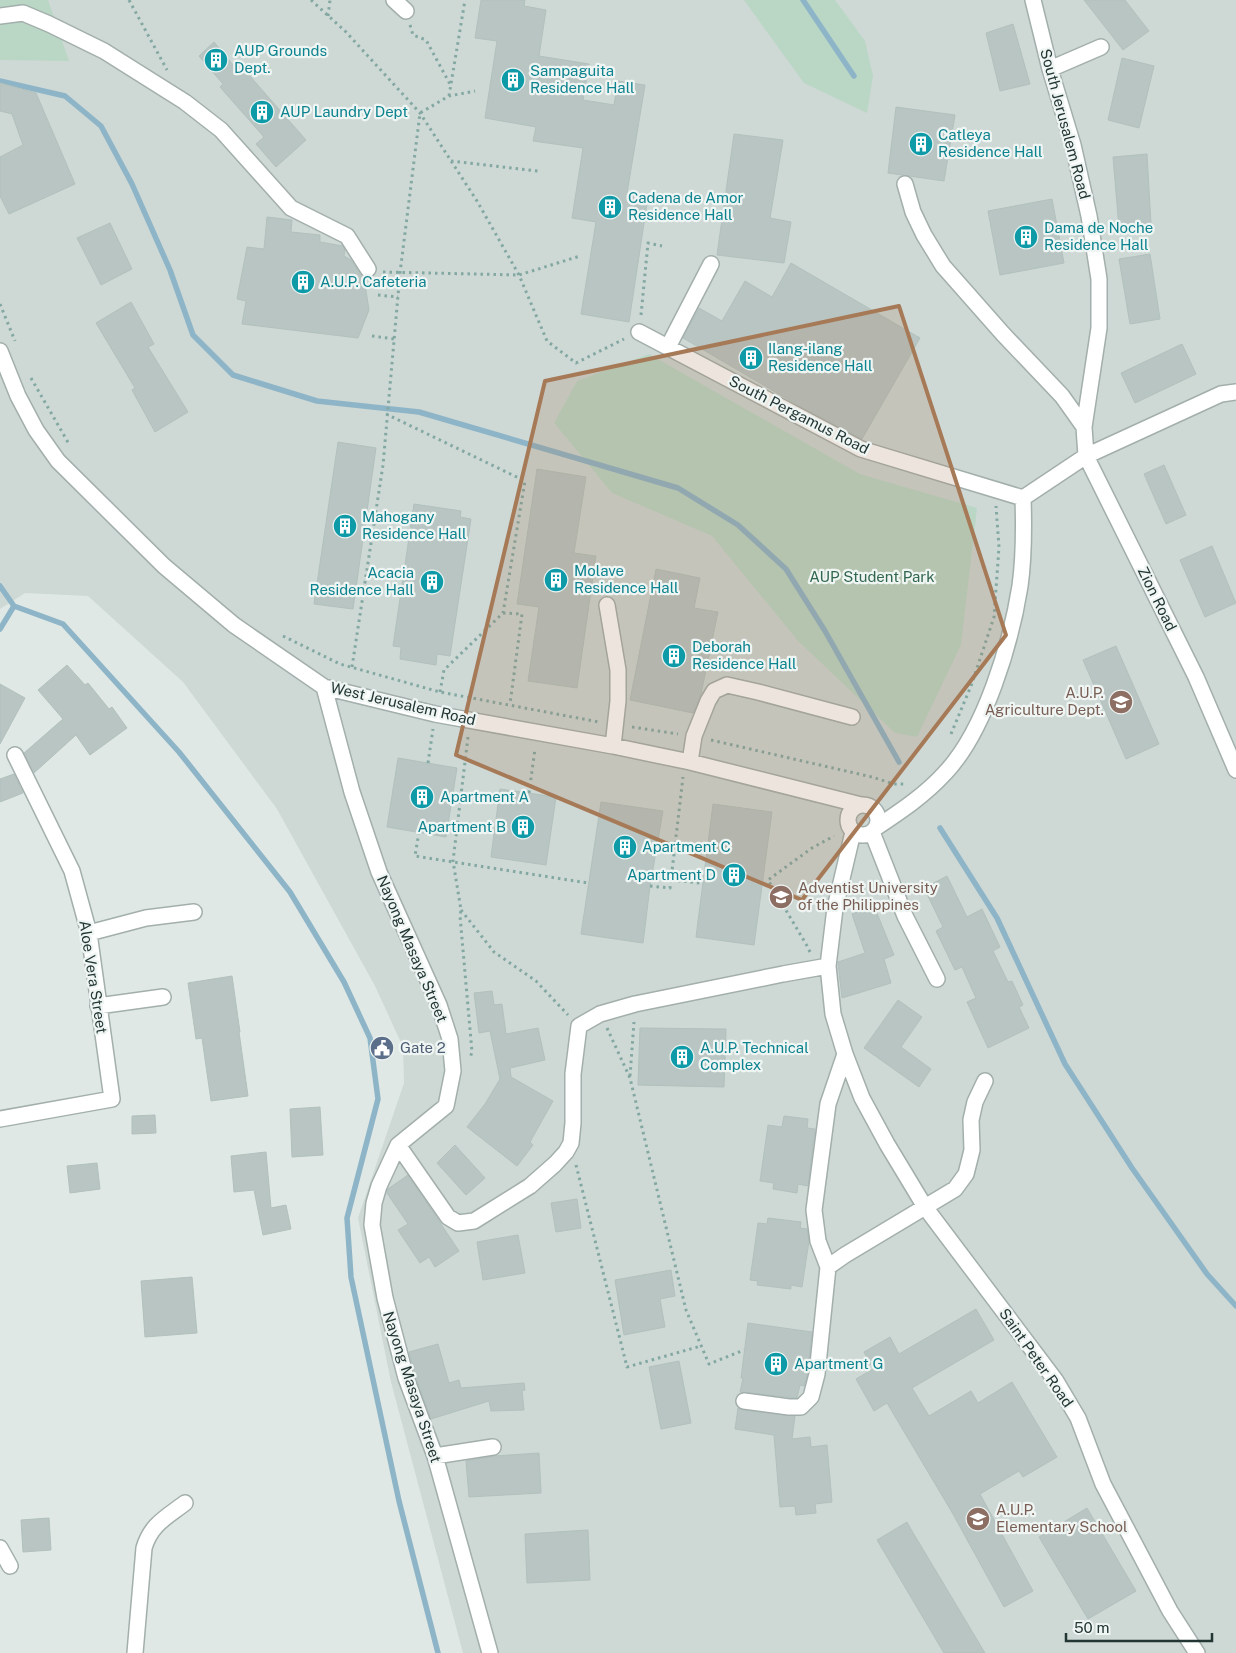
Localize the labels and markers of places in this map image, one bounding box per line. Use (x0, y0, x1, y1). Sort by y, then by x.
place label: AUP Grounds Dept. (234, 42, 327, 76)
building icon: AUP Grounds Dept. (203, 47, 229, 73)
place label: Sampaguita Residence Hall (530, 62, 635, 96)
building icon: Sampaguita Residence Hall (500, 67, 526, 93)
building icon: AUP Laundry Dept (249, 99, 275, 125)
place label: AUP Laundry Dept (280, 103, 408, 120)
place label: Catleya Residence Hall (938, 126, 1043, 160)
building icon: Catleya Residence Hall (908, 131, 934, 157)
place label: Cadena de Amor Residence Hall (628, 189, 743, 223)
building icon: Cadena de Amor Residence Hall (597, 194, 623, 220)
place label: Dama de Noche Residence Hall (1044, 219, 1153, 253)
building icon: Dama de Noche Residence Hall (1013, 224, 1039, 250)
building icon: A.U.P. Cafeteria (290, 269, 316, 295)
place label: A.U.P. Cafeteria (320, 273, 427, 290)
place label: Ilang-ilang Residence Hall (768, 340, 873, 374)
building icon: Ilang-ilang Residence Hall (738, 345, 764, 371)
place label: Mahogany Residence Hall (362, 508, 467, 542)
building icon: Mahogany Residence Hall (332, 513, 358, 539)
place label: Molave Residence Hall (574, 562, 679, 596)
place label: Acacia Residence Hall (310, 564, 414, 598)
building icon: Molave Residence Hall (543, 567, 569, 593)
building icon: Acacia Residence Hall (419, 569, 445, 595)
place label: Deborah Residence Hall (692, 638, 797, 672)
building icon: Deborah Residence Hall (661, 643, 687, 669)
place label: A.U.P. Agriculture Dept. (985, 684, 1104, 718)
school or university icon: A.U.P. Agriculture Dept. (1108, 689, 1134, 715)
building icon: Apartment A (409, 784, 435, 810)
place label: Apartment A (440, 788, 530, 805)
building icon: Apartment B (510, 814, 536, 840)
place label: Apartment B (417, 818, 506, 835)
building icon: Apartment C (612, 834, 638, 860)
place label: Apartment C (642, 838, 731, 855)
building icon: Apartment D (721, 862, 747, 888)
place label: Apartment D (627, 866, 716, 883)
place label: Adventist University of the Philippines (798, 879, 938, 913)
school or university icon: Adventist University of the Philippines (768, 884, 794, 910)
public building icon: Gate 2 (369, 1035, 395, 1061)
place label: Gate 2 (400, 1039, 446, 1056)
place label: A.U.P. Technical Complex (700, 1039, 809, 1073)
building icon: A.U.P. Technical Complex (669, 1044, 695, 1070)
building icon: Apartment G (763, 1351, 789, 1377)
place label: Apartment G (794, 1355, 884, 1372)
place label: A.U.P. Elementary School (996, 1501, 1128, 1535)
school or university icon: A.U.P. Elementary School (965, 1506, 991, 1532)

